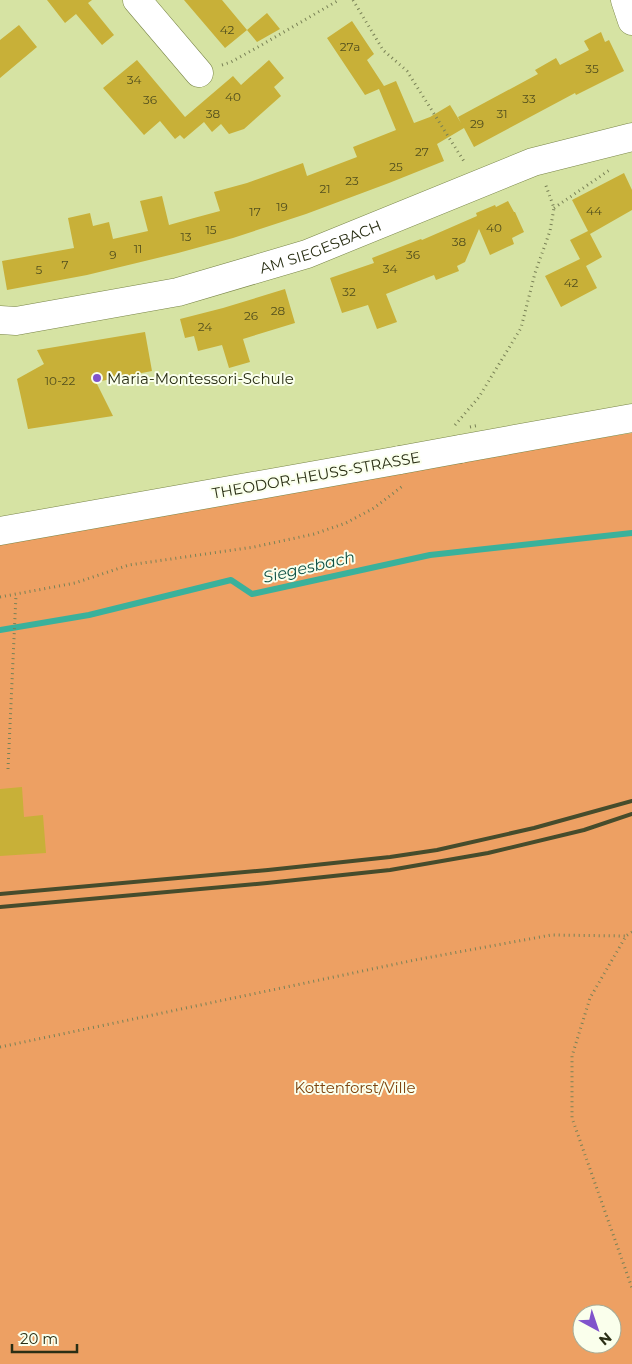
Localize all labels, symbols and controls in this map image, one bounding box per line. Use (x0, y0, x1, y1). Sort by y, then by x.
house number: 42 (220, 22, 235, 37)
house number: 27a (340, 39, 360, 54)
house number: 35 (585, 61, 599, 76)
house number: 34 (127, 72, 141, 87)
house number: 40 (225, 89, 241, 104)
house number: 33 (522, 91, 536, 106)
house number: 36 (143, 92, 157, 107)
house number: 38 (206, 106, 221, 121)
house number: 31 (496, 106, 508, 121)
house number: 29 (470, 116, 484, 131)
house number: 27 (415, 144, 429, 159)
house number: 25 (389, 159, 403, 174)
house number: 23 (345, 173, 359, 188)
house number: 21 (319, 181, 331, 196)
house number: 19 (276, 199, 288, 214)
house number: 44 (586, 203, 602, 218)
house number: 17 (249, 204, 261, 219)
street label: AM SIEGESBACH (257, 215, 384, 277)
house number: 40 (486, 220, 502, 235)
house number: 15 (205, 222, 217, 237)
house number: 13 (180, 229, 192, 244)
house number: 38 (452, 234, 467, 249)
house number: 11 (134, 241, 142, 256)
house number: 9 (109, 247, 117, 262)
house number: 36 (406, 247, 420, 262)
house number: 7 (61, 257, 69, 272)
house number: 34 (383, 261, 397, 276)
house number: 5 (36, 262, 43, 277)
house number: 42 (564, 275, 579, 290)
house number: 32 (342, 284, 356, 299)
house number: 28 (271, 303, 286, 318)
house number: 26 (244, 308, 258, 323)
house number: 24 (198, 319, 212, 334)
place label: Maria-Montessori-Schule (107, 369, 294, 388)
marker: Maria-Montessori-Schule (91, 372, 103, 384)
house number: 10-22 (45, 373, 75, 388)
street label: THEODOR-HEUSS-STRASSE (210, 447, 422, 503)
water label: Siegesbach (261, 547, 357, 587)
park label: Kottenforst/Ville (294, 1078, 416, 1097)
north arrow (572, 1304, 622, 1354)
scale bar (12, 1322, 78, 1354)
text: N (595, 1328, 615, 1349)
text: 20 m (20, 1329, 58, 1348)

